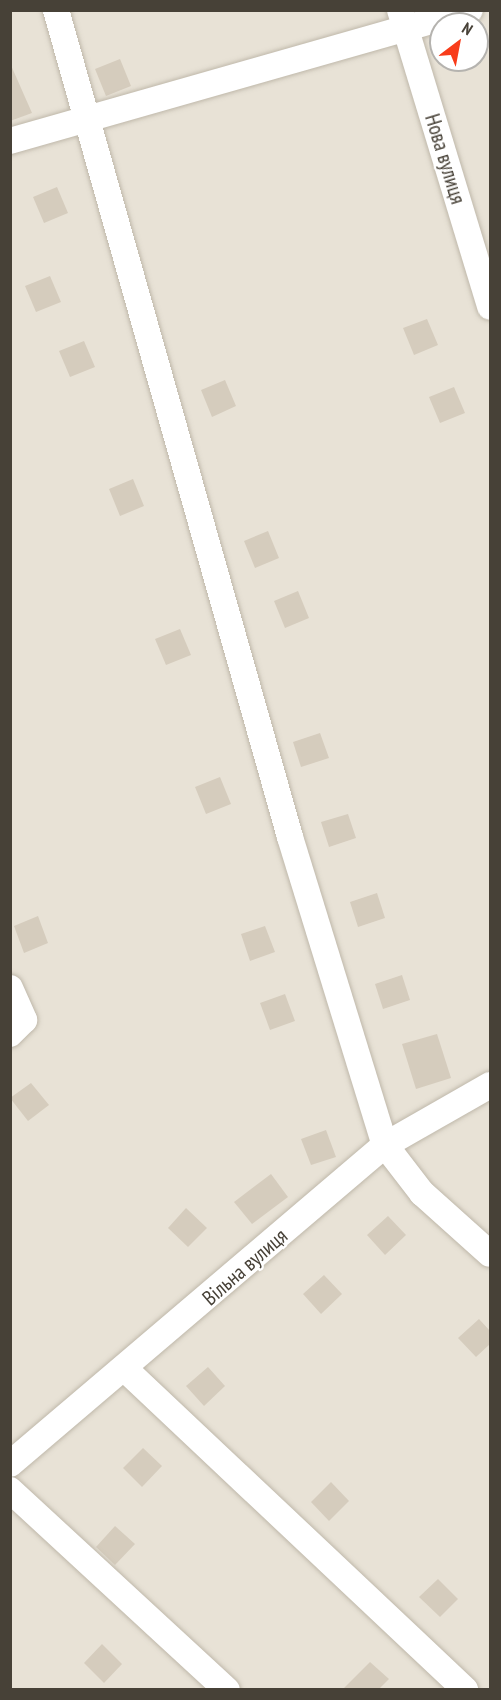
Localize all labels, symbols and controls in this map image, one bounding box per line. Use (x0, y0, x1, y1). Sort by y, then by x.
north arrow (429, 12, 489, 72)
text: N (459, 18, 476, 39)
street label: Нова вулиця (419, 111, 471, 207)
street label: Вільна вулиця (197, 1223, 293, 1311)

